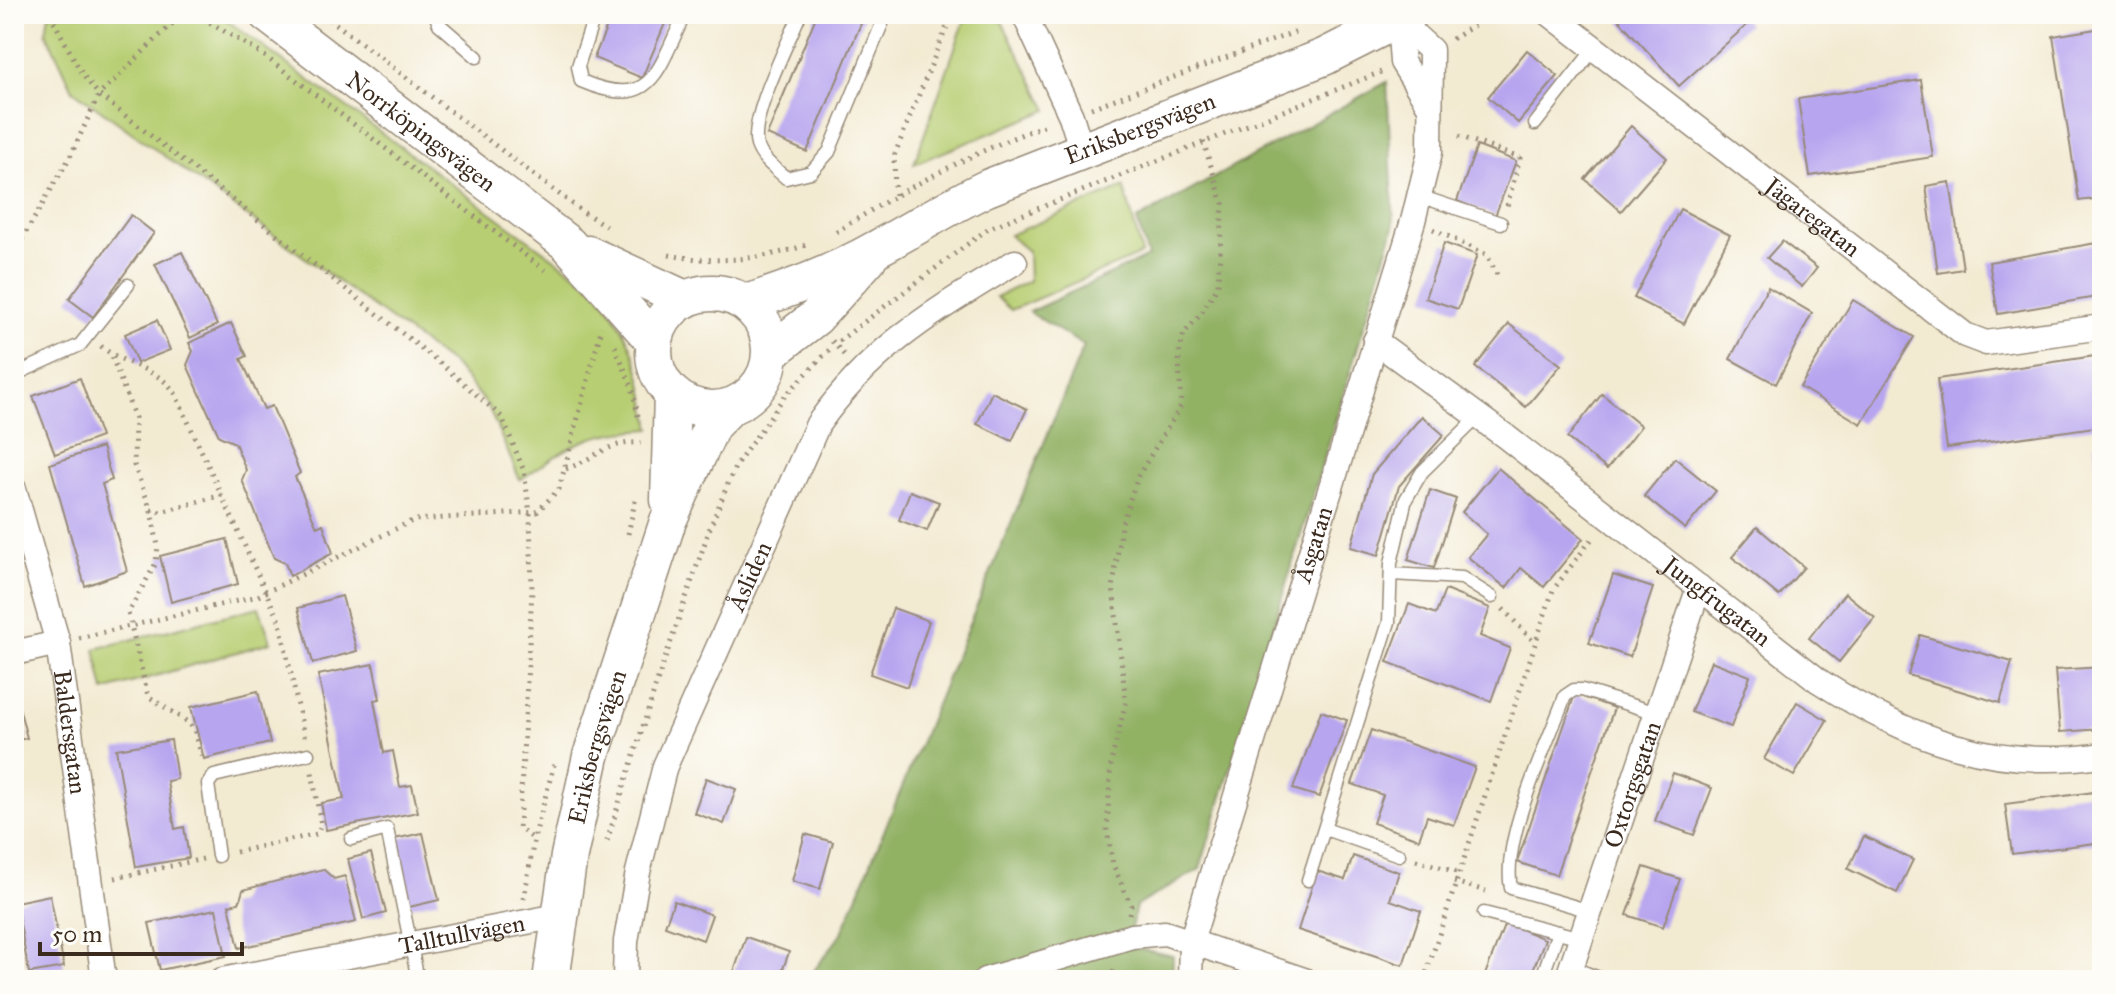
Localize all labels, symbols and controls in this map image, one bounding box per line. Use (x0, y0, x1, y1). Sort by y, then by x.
street label: Norrköpingsvägen (340, 65, 502, 199)
street label: Eriksbergsvägen (1061, 86, 1220, 171)
street label: Jägaregatan (1757, 169, 1866, 263)
street label: Åsgatan (1287, 503, 1339, 587)
street label: Åsliden (721, 537, 778, 617)
street label: Jungfrugatan (1655, 548, 1777, 653)
street label: Eriksbergsvägen (561, 666, 633, 827)
street label: Baldersgatan (47, 668, 93, 796)
street label: Oxtorgsgatan (1597, 718, 1668, 852)
scale bar (40, 906, 242, 956)
street label: Talltullvägen (396, 908, 527, 961)
text: 50 m (52, 919, 102, 949)

